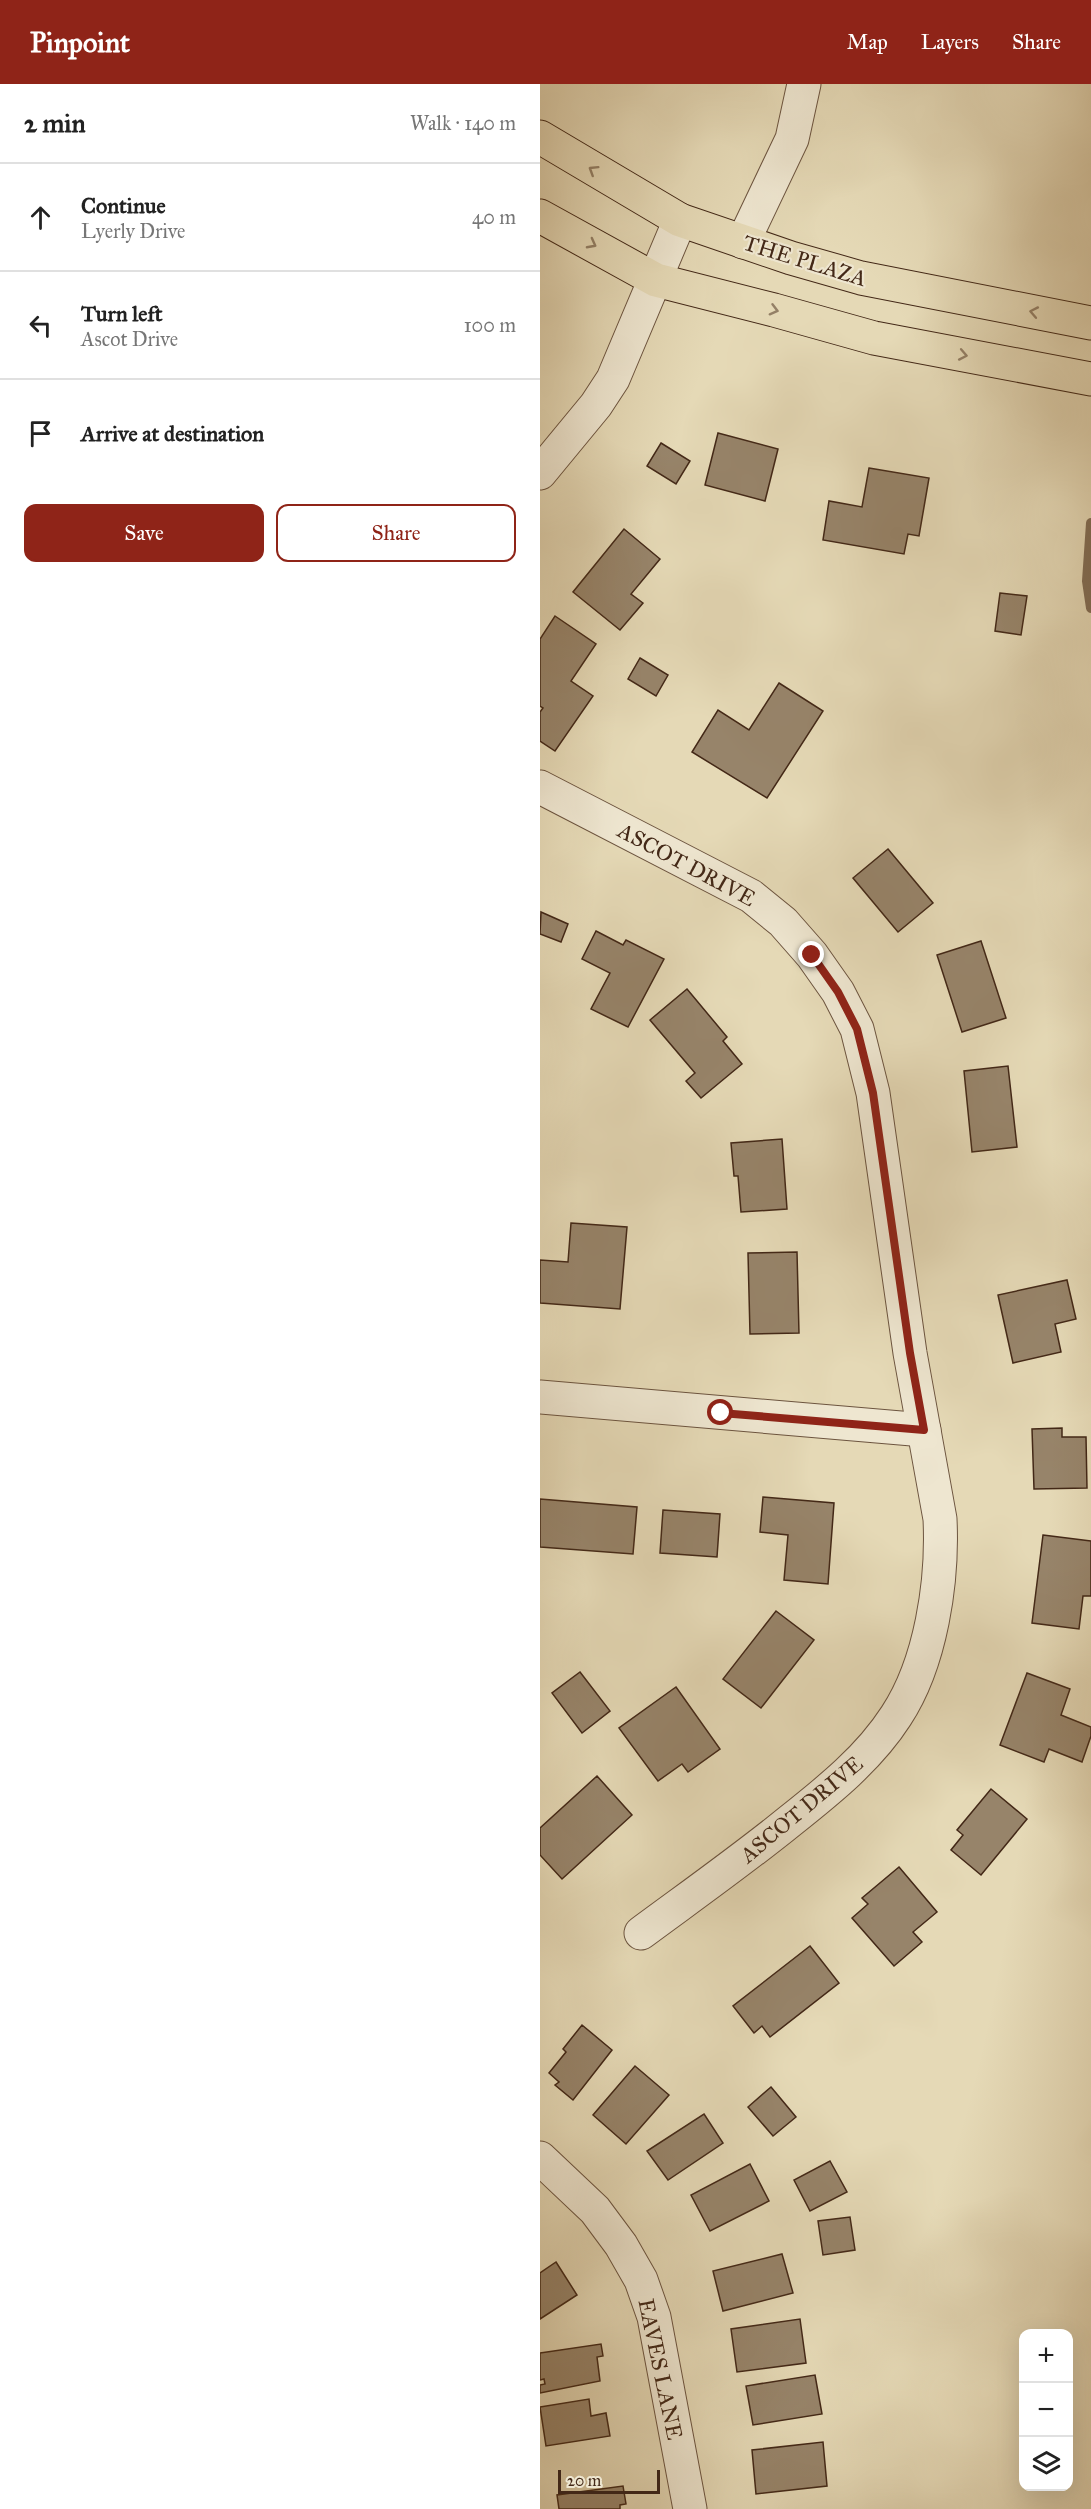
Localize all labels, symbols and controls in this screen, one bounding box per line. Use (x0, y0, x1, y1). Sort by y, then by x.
text: Pinpoint (30, 25, 130, 60)
text: Map (847, 29, 888, 55)
text: Layers (921, 29, 979, 55)
text: Share (1012, 29, 1061, 55)
text: 2 min (24, 107, 85, 139)
text: Walk · 140 m (410, 111, 516, 135)
one-way arrow (589, 165, 599, 177)
text: Continue (81, 192, 166, 219)
icon: ahead (24, 201, 57, 234)
text: 40 m (472, 205, 516, 229)
text: Lyerly Drive (81, 219, 185, 243)
street label: THE PLAZA (740, 229, 870, 292)
one-way arrow (585, 237, 596, 248)
text: Turn left (81, 300, 163, 327)
one-way arrow (768, 302, 778, 315)
one-way arrow (1029, 306, 1039, 319)
icon: left (24, 309, 57, 342)
text: 100 m (464, 313, 516, 337)
text: Ascot Drive (81, 327, 178, 351)
one-way arrow (958, 348, 968, 361)
icon: arrive (24, 417, 57, 450)
text: Arrive at destination (81, 420, 264, 447)
button: Save (24, 504, 264, 562)
button: Share (276, 504, 516, 562)
street label: ASCOT DRIVE (612, 816, 760, 912)
route end (798, 941, 824, 967)
route start (707, 1399, 733, 1425)
street label: ASCOT DRIVE (734, 1750, 868, 1869)
street label: EAVES LANE (632, 2296, 689, 2442)
map controls (1019, 2329, 1073, 2491)
button: + (1019, 2329, 1073, 2383)
button: − (1019, 2383, 1073, 2437)
button: layers (1019, 2437, 1073, 2491)
scale bar (558, 2467, 660, 2494)
text: 20 m (567, 2471, 601, 2490)

